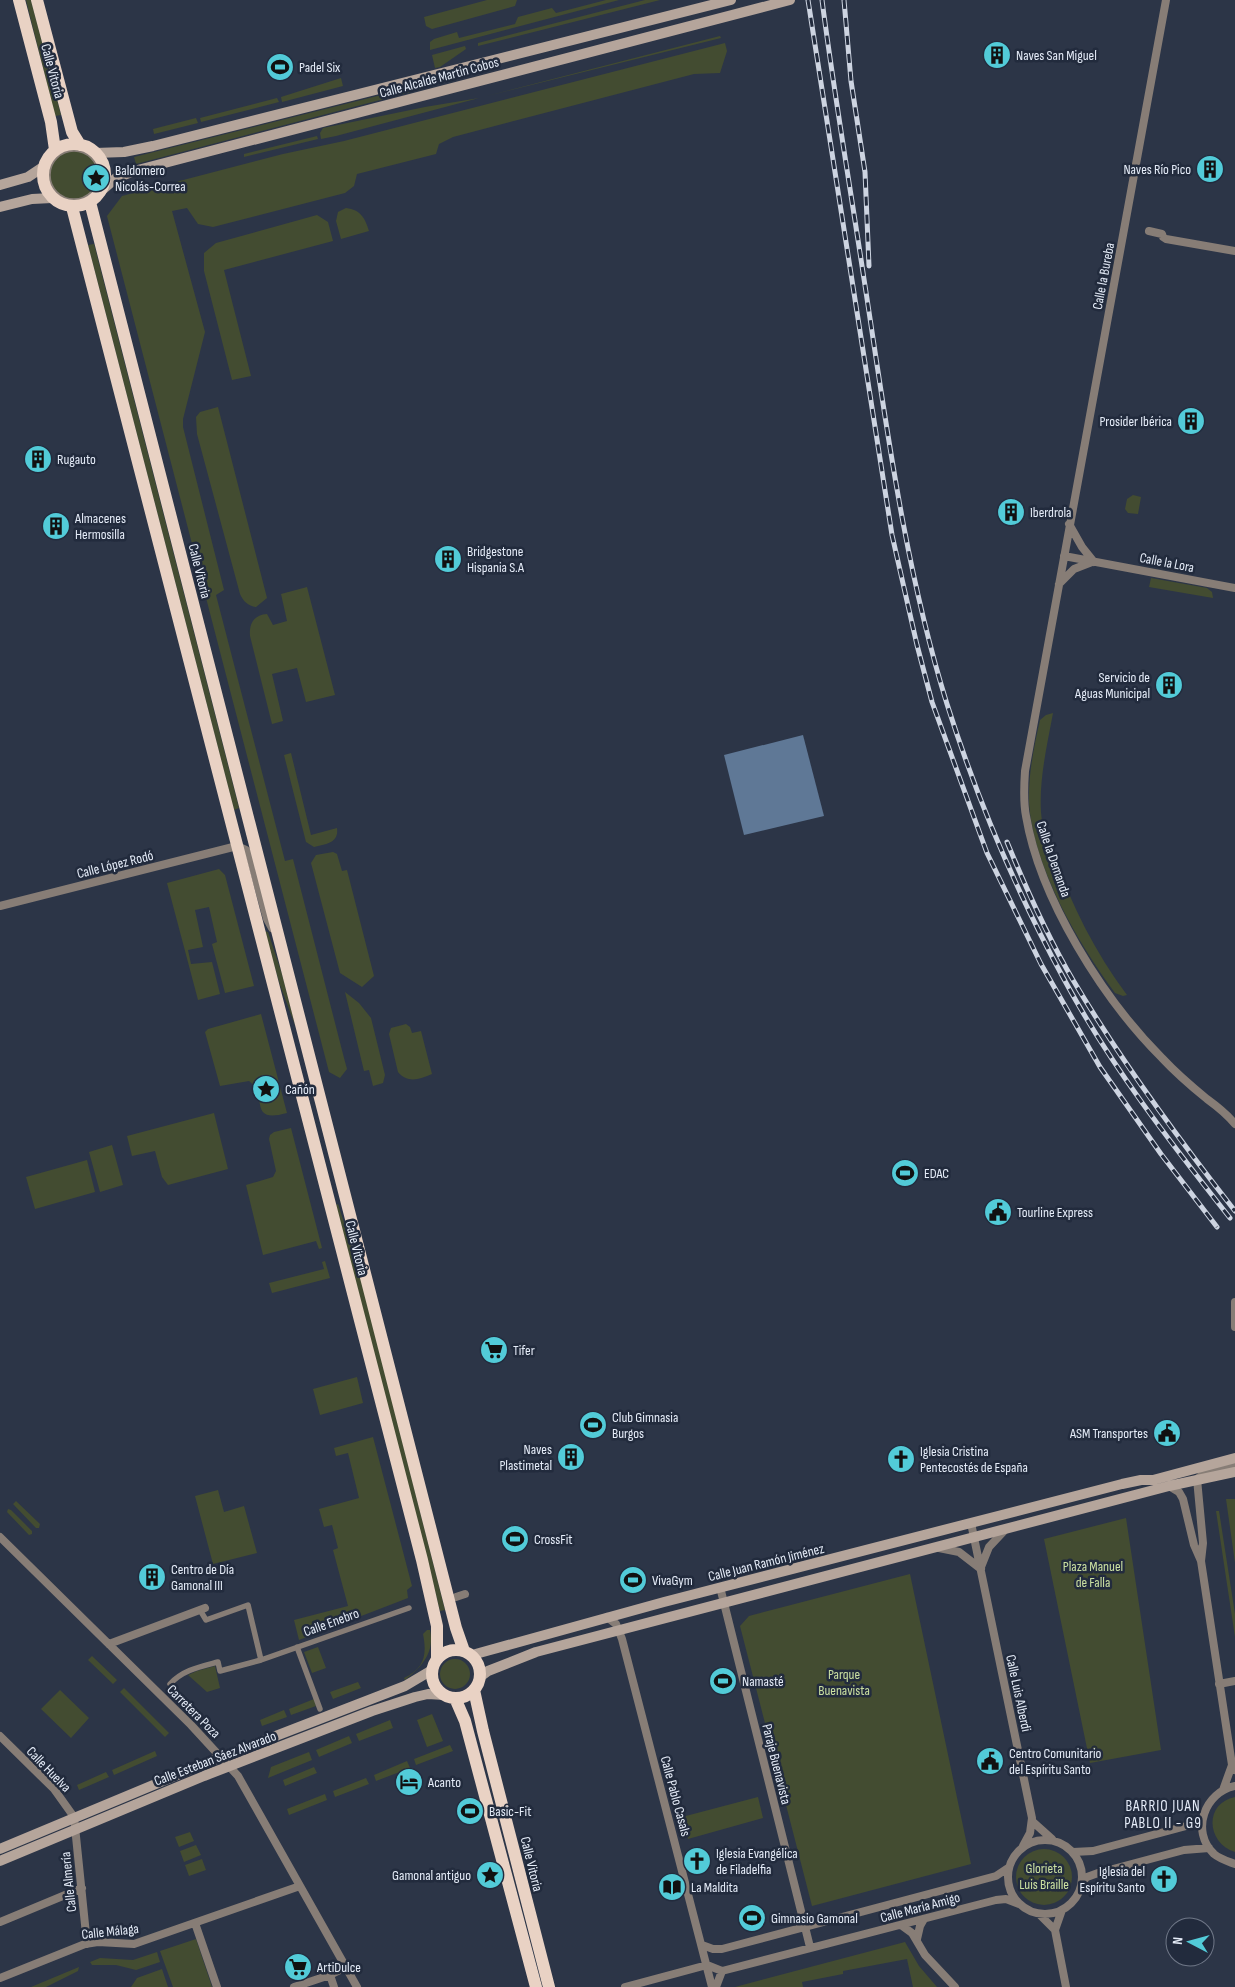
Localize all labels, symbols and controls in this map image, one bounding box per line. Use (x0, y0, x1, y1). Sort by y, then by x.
building icon: Naves San Miguel (982, 40, 1012, 70)
street label: Calle Vitoria (37, 42, 68, 100)
place label: Naves San Miguel (1016, 47, 1097, 64)
sports icon: Padel Six (265, 52, 295, 82)
street label: Calle Alcalde Martín Cobos (378, 53, 501, 102)
place label: Padel Six (299, 59, 341, 76)
building icon: Naves Río Pico (1195, 154, 1225, 184)
place label: Naves Río Pico (1123, 161, 1191, 178)
place label: Baldomero Nicolás-Correa (115, 162, 186, 195)
place icon: Baldomero Nicolás-Correa (81, 163, 111, 193)
street label: Calle la Bureba (1089, 241, 1118, 311)
building icon: Prosider Ibérica (1176, 406, 1206, 436)
place label: Prosider Ibérica (1099, 413, 1172, 430)
building icon: Rugauto (23, 444, 53, 474)
place label: Rugauto (57, 451, 96, 468)
building icon: Iberdrola (996, 497, 1026, 527)
place label: Iberdrola (1030, 504, 1072, 521)
place label: Almacenes Hermosilla (74, 510, 126, 543)
building icon: Almacenes Hermosilla (41, 511, 71, 541)
street label: Calle Vitoria (185, 542, 215, 600)
place label: Bridgestone Hispania S.A (467, 543, 525, 576)
building icon: Bridgestone Hispania S.A (433, 544, 463, 574)
street label: Calle la Lora (1138, 549, 1196, 576)
place label: Servicio de Aguas Municipal (1074, 669, 1150, 702)
building icon: Servicio de Aguas Municipal (1154, 670, 1184, 700)
street label: Calle la Demanda (1033, 819, 1074, 899)
street label: Calle López Rodó (75, 847, 155, 882)
place icon: Cañón (251, 1074, 281, 1104)
place label: Cañón (285, 1081, 315, 1098)
sports icon: EDAC (890, 1158, 920, 1188)
place label: EDAC (924, 1165, 949, 1182)
public building icon: Tourline Express (983, 1197, 1013, 1227)
place label: Tourline Express (1017, 1204, 1093, 1221)
street label: Calle Vitoria (342, 1219, 372, 1277)
supermarket icon: Tifer (479, 1335, 509, 1365)
place label: Tifer (513, 1342, 535, 1359)
place label: Club Gimnasia Burgos (612, 1409, 678, 1442)
sports icon: Club Gimnasia Burgos (578, 1410, 608, 1440)
public building icon: ASM Transportes (1152, 1418, 1182, 1448)
place label: ASM Transportes (1069, 1425, 1148, 1442)
place label: Naves Plastimetal (499, 1441, 552, 1474)
building icon: Naves Plastimetal (556, 1442, 586, 1472)
place label: Iglesia Cristina Pentecostés de España (920, 1443, 1028, 1476)
church icon: Iglesia Cristina Pentecostés de España (886, 1444, 916, 1474)
sports icon: CrossFit (500, 1524, 530, 1554)
place label: CrossFit (534, 1531, 573, 1548)
street label: Calle Juan Ramón Jiménez (706, 1540, 826, 1585)
park label: Plaza Manuel de Falla (1063, 1558, 1123, 1591)
place label: Centro de Día Gamonal III (171, 1561, 234, 1594)
building icon: Centro de Día Gamonal III (137, 1562, 167, 1592)
sports icon: VivaGym (618, 1565, 648, 1595)
place label: VivaGym (652, 1572, 693, 1589)
street label: Calle Enebro (301, 1605, 361, 1640)
street label: Calle Luis Alberdi (1002, 1653, 1035, 1733)
sports icon: Namasté (708, 1666, 738, 1696)
park label: Parque Buenavista (818, 1666, 870, 1699)
place label: Namasté (742, 1673, 784, 1690)
street label: Carretera Poza (163, 1681, 224, 1742)
street label: Paraje Buenavista (758, 1722, 795, 1806)
street label: Calle Esteban Sáez Alvarado (152, 1727, 279, 1790)
street label: Calle Huelva (23, 1743, 74, 1796)
place label: Centro Comunitario del Espíritu Santo (1009, 1745, 1102, 1778)
public building icon: Centro Comunitario del Espíritu Santo (975, 1746, 1005, 1776)
street label: Calle Pablo Casals (657, 1754, 694, 1838)
hotel icon: Acanto (394, 1767, 424, 1797)
place label: Acanto (427, 1774, 461, 1791)
sports icon: Basic-Fit (455, 1796, 485, 1826)
district label: BARRIO JUAN PABLO II - G9 (1124, 1797, 1202, 1833)
place label: Basic-Fit (489, 1803, 531, 1820)
street label: Calle Vitoria (517, 1835, 547, 1893)
place label: Iglesia Evangélica de Filadelfia (716, 1845, 798, 1878)
church icon: Iglesia Evangélica de Filadelfia (682, 1846, 712, 1876)
street label: Calle Almería (57, 1851, 80, 1913)
place icon: Gamonal antiguo (475, 1860, 505, 1890)
park label: Glorieta Luis Braille (1019, 1860, 1069, 1893)
place label: Iglesia del Espíritu Santo (1079, 1863, 1145, 1896)
church icon: Iglesia del Espíritu Santo (1149, 1864, 1179, 1894)
place label: Gamonal antiguo (392, 1867, 471, 1884)
library icon: La Maldita (657, 1872, 687, 1902)
place label: La Maldita (691, 1879, 738, 1896)
street label: Calle María Amigo (878, 1889, 962, 1926)
sports icon: Gimnasio Gamonal (737, 1903, 767, 1933)
place label: Gimnasio Gamonal (771, 1910, 858, 1927)
north arrow (1165, 1917, 1215, 1967)
street label: Calle Málaga (81, 1920, 140, 1943)
text: N (1169, 1936, 1186, 1945)
supermarket icon: ArtiDulce (283, 1952, 313, 1982)
place label: ArtiDulce (316, 1959, 361, 1976)

